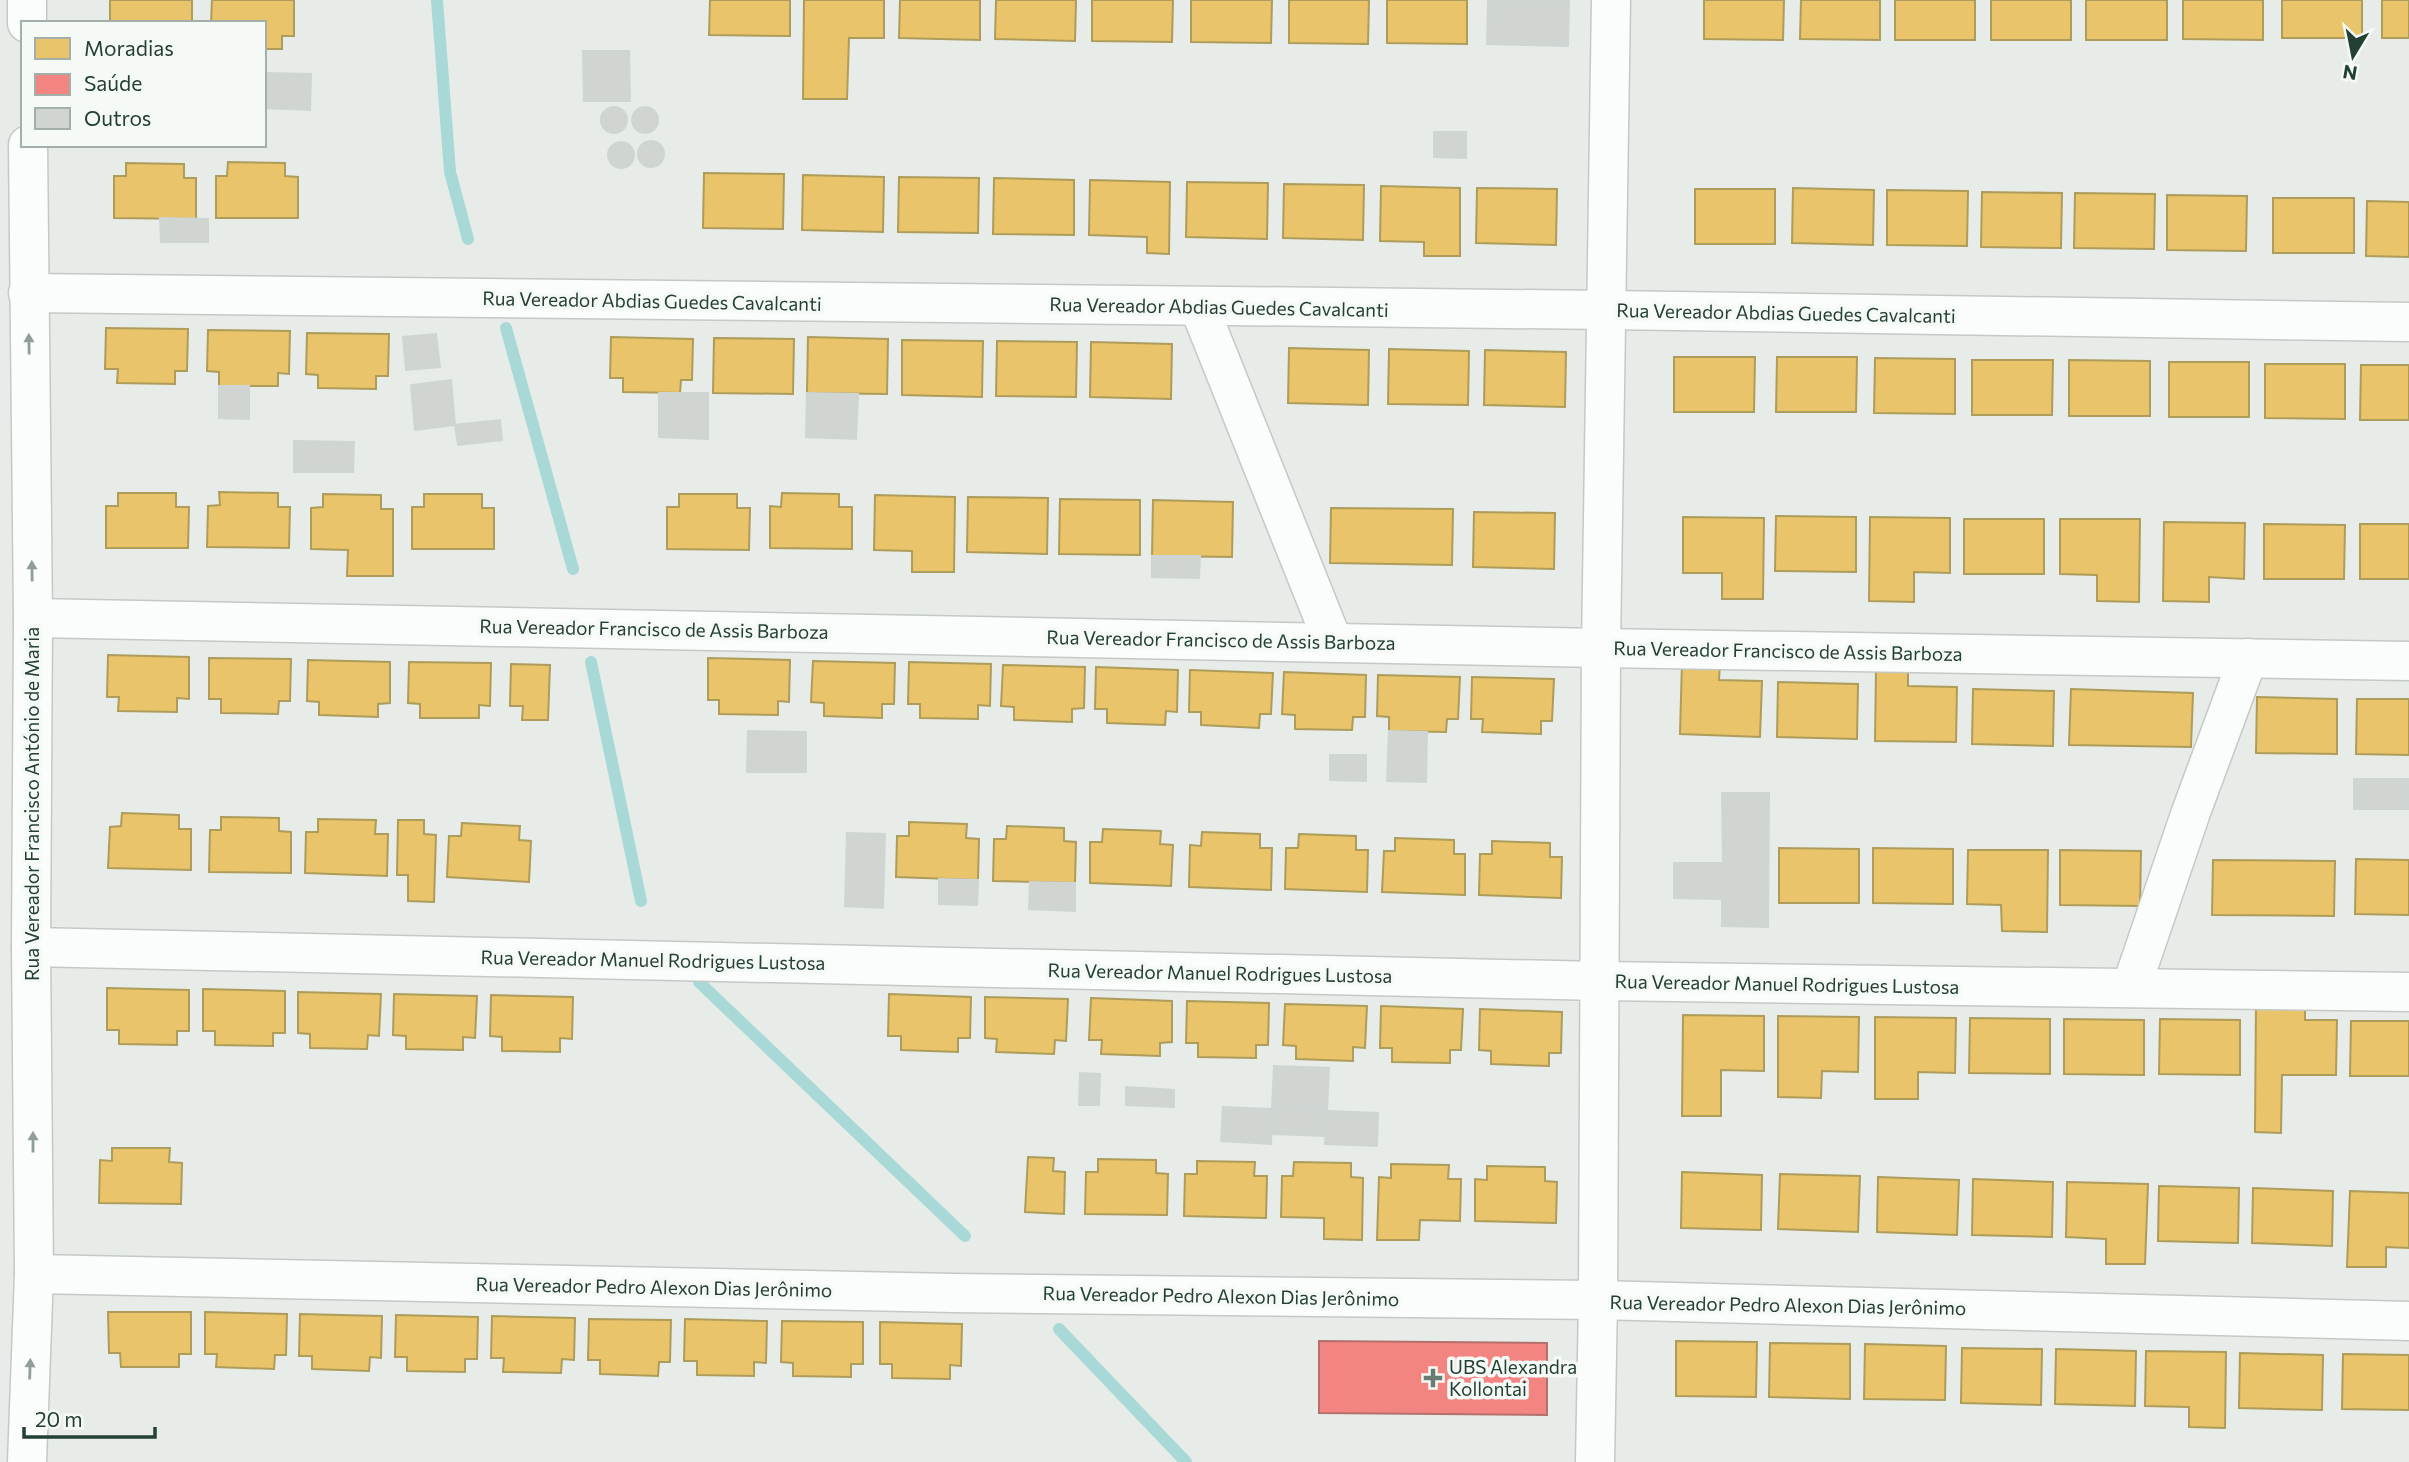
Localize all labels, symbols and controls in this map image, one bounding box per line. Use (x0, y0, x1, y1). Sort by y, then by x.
legend (21, 21, 266, 147)
north arrow (2318, 21, 2388, 91)
text: Moradias (84, 35, 174, 60)
text: N (2341, 61, 2359, 86)
text: Saúde (84, 70, 142, 95)
text: Outros (84, 105, 151, 130)
street label: Rua Vereador Abdias Guedes Cavalcanti (482, 286, 822, 315)
street label: Rua Vereador Abdias Guedes Cavalcanti (1049, 292, 1389, 321)
street label: Rua Vereador Abdias Guedes Cavalcanti (1616, 298, 1956, 327)
one-way arrow (23, 333, 35, 355)
one-way arrow (26, 560, 38, 582)
street label: Rua Vereador Francisco de Assis Barboza (479, 614, 829, 643)
street label: Rua Vereador Francisco de Assis Barboza (1046, 625, 1396, 654)
street label: Rua Vereador Francisco António de Maria (20, 627, 43, 981)
street label: Rua Vereador Francisco de Assis Barboza (1613, 636, 1963, 665)
street label: Rua Vereador Manuel Rodrigues Lustosa (480, 945, 826, 974)
street label: Rua Vereador Manuel Rodrigues Lustosa (1047, 958, 1393, 987)
street label: Rua Vereador Manuel Rodrigues Lustosa (1614, 969, 1960, 998)
one-way arrow (27, 1131, 39, 1153)
street label: Rua Vereador Pedro Alexon Dias Jerônimo (476, 1272, 833, 1301)
street label: Rua Vereador Pedro Alexon Dias Jerônimo (1043, 1281, 1400, 1310)
street label: Rua Vereador Pedro Alexon Dias Jerônimo (1610, 1290, 1967, 1319)
place label: UBS Alexandra Kollontai (1449, 1355, 1577, 1400)
one-way arrow (25, 1358, 36, 1380)
marker: UBS Alexandra Kollontai (1423, 1368, 1443, 1388)
scale bar (24, 1396, 156, 1440)
text: 20 m (35, 1406, 83, 1431)

